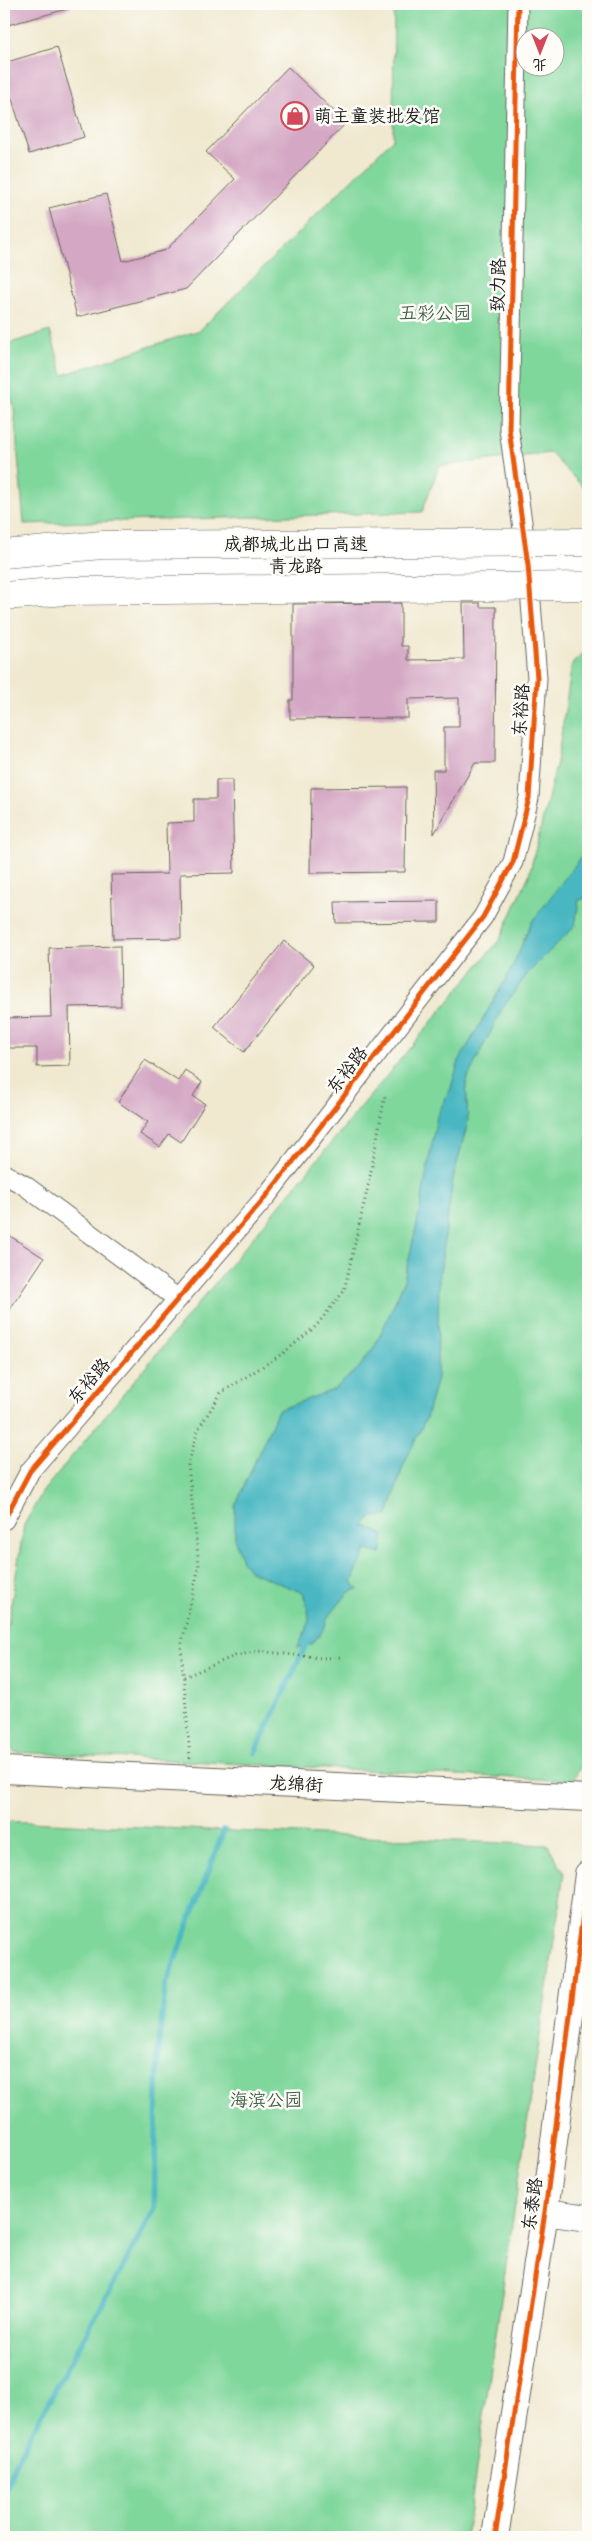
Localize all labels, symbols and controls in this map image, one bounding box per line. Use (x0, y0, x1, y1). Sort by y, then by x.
north arrow (514, 28, 564, 78)
text: 北 (533, 56, 547, 73)
shop icon: 萌主童装批发馆 (280, 101, 310, 131)
place label: 萌主童装批发馆 (314, 106, 440, 127)
street label: 致力路 (488, 258, 509, 312)
park label: 五彩公园 (399, 303, 471, 324)
street label: 成都城北出口高速 (224, 534, 368, 555)
street label: 青龙路 (269, 556, 323, 577)
street label: 东裕路 (509, 682, 534, 738)
street label: 东裕路 (322, 1043, 372, 1098)
street label: 东裕路 (64, 1354, 115, 1409)
street label: 龙绵街 (268, 1773, 323, 1796)
park label: 海滨公园 (230, 2090, 302, 2111)
street label: 东泰路 (518, 2176, 547, 2232)

